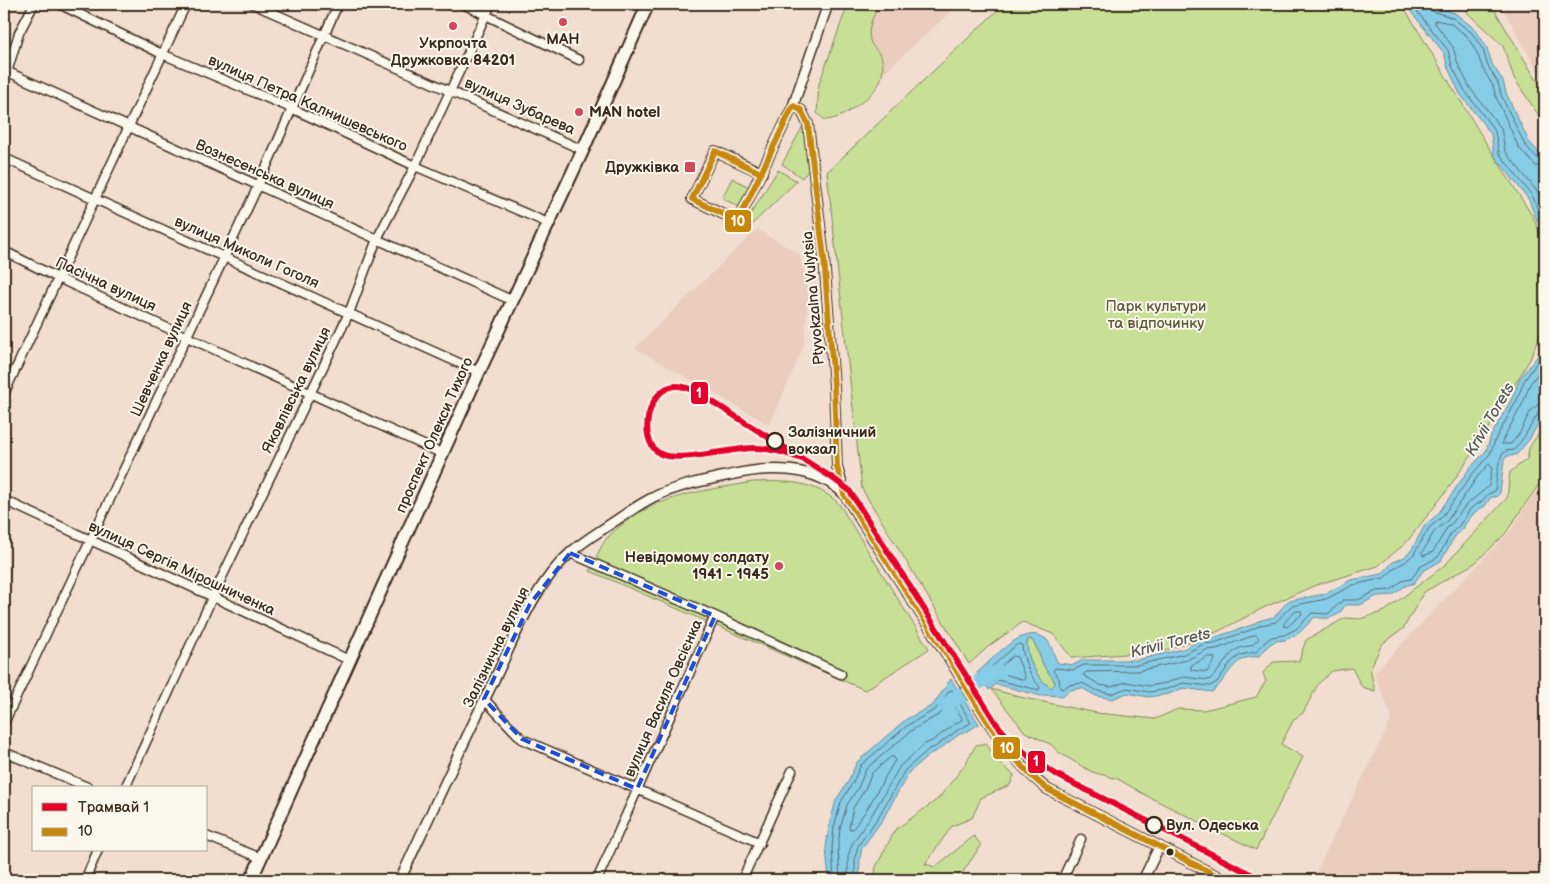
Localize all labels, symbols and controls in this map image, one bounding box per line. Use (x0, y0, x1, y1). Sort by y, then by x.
marker: МАН (557, 16, 569, 28)
marker: Укрпочта Дружковка 84201 (447, 20, 459, 32)
place label: МАН (546, 30, 580, 49)
place label: Укрпочта Дружковка 84201 (391, 34, 515, 70)
street label: вулиця Петра Калнишевського (205, 51, 411, 156)
street label: вулиця Зубарева (461, 74, 578, 139)
place label: MAN hotel (589, 103, 660, 122)
marker: MAN hotel (573, 106, 585, 118)
street label: Вознесенська вулиця (193, 135, 337, 214)
place label: Дружківка (605, 158, 679, 177)
marker: Дружківка (683, 160, 697, 174)
line badge: 10 (724, 209, 752, 233)
street label: вулиця Миколи Гоголя (172, 212, 322, 293)
text: 10 (731, 213, 746, 230)
street label: Ptyvokzalna Vulytsia (798, 230, 829, 366)
street label: Пасічна вулиця (52, 253, 159, 316)
park label: Парк культури та відпочинку (1106, 297, 1206, 333)
street label: Шевченка вулиця (126, 299, 196, 420)
street label: Яковлівська вулиця (258, 324, 335, 456)
street label: проспект Олекси Тихого (392, 354, 477, 516)
water label: Krivii Torets (1462, 379, 1519, 460)
line badge: 1 (690, 381, 709, 405)
text: 1 (696, 385, 702, 402)
place label: Залізничний вокзал (788, 423, 876, 459)
marker: Залізничний вокзал (766, 432, 784, 450)
street label: вулиця Сергія Мірошниченка (85, 517, 278, 620)
place label: Невідомому солдату 1941 - 1945 (625, 548, 770, 584)
marker: Невідомому солдату 1941 - 1945 (773, 560, 785, 572)
street label: Залізнична вулиця (459, 584, 534, 711)
street label: вулиця Василя Овсієнка (620, 616, 707, 780)
water label: Krivii Torets (1128, 624, 1212, 663)
line badge: 10 (992, 736, 1021, 760)
text: 10 (1000, 740, 1015, 757)
line badge: 1 (1027, 750, 1046, 774)
text: 1 (1033, 753, 1039, 770)
legend (32, 786, 208, 852)
text: Трамвай 1 (78, 798, 149, 817)
marker: Вул. Одеська (1145, 816, 1163, 834)
place label: Вул. Одеська (1166, 816, 1259, 835)
text: 10 (78, 822, 93, 841)
unlabelled marker (1165, 847, 1175, 857)

